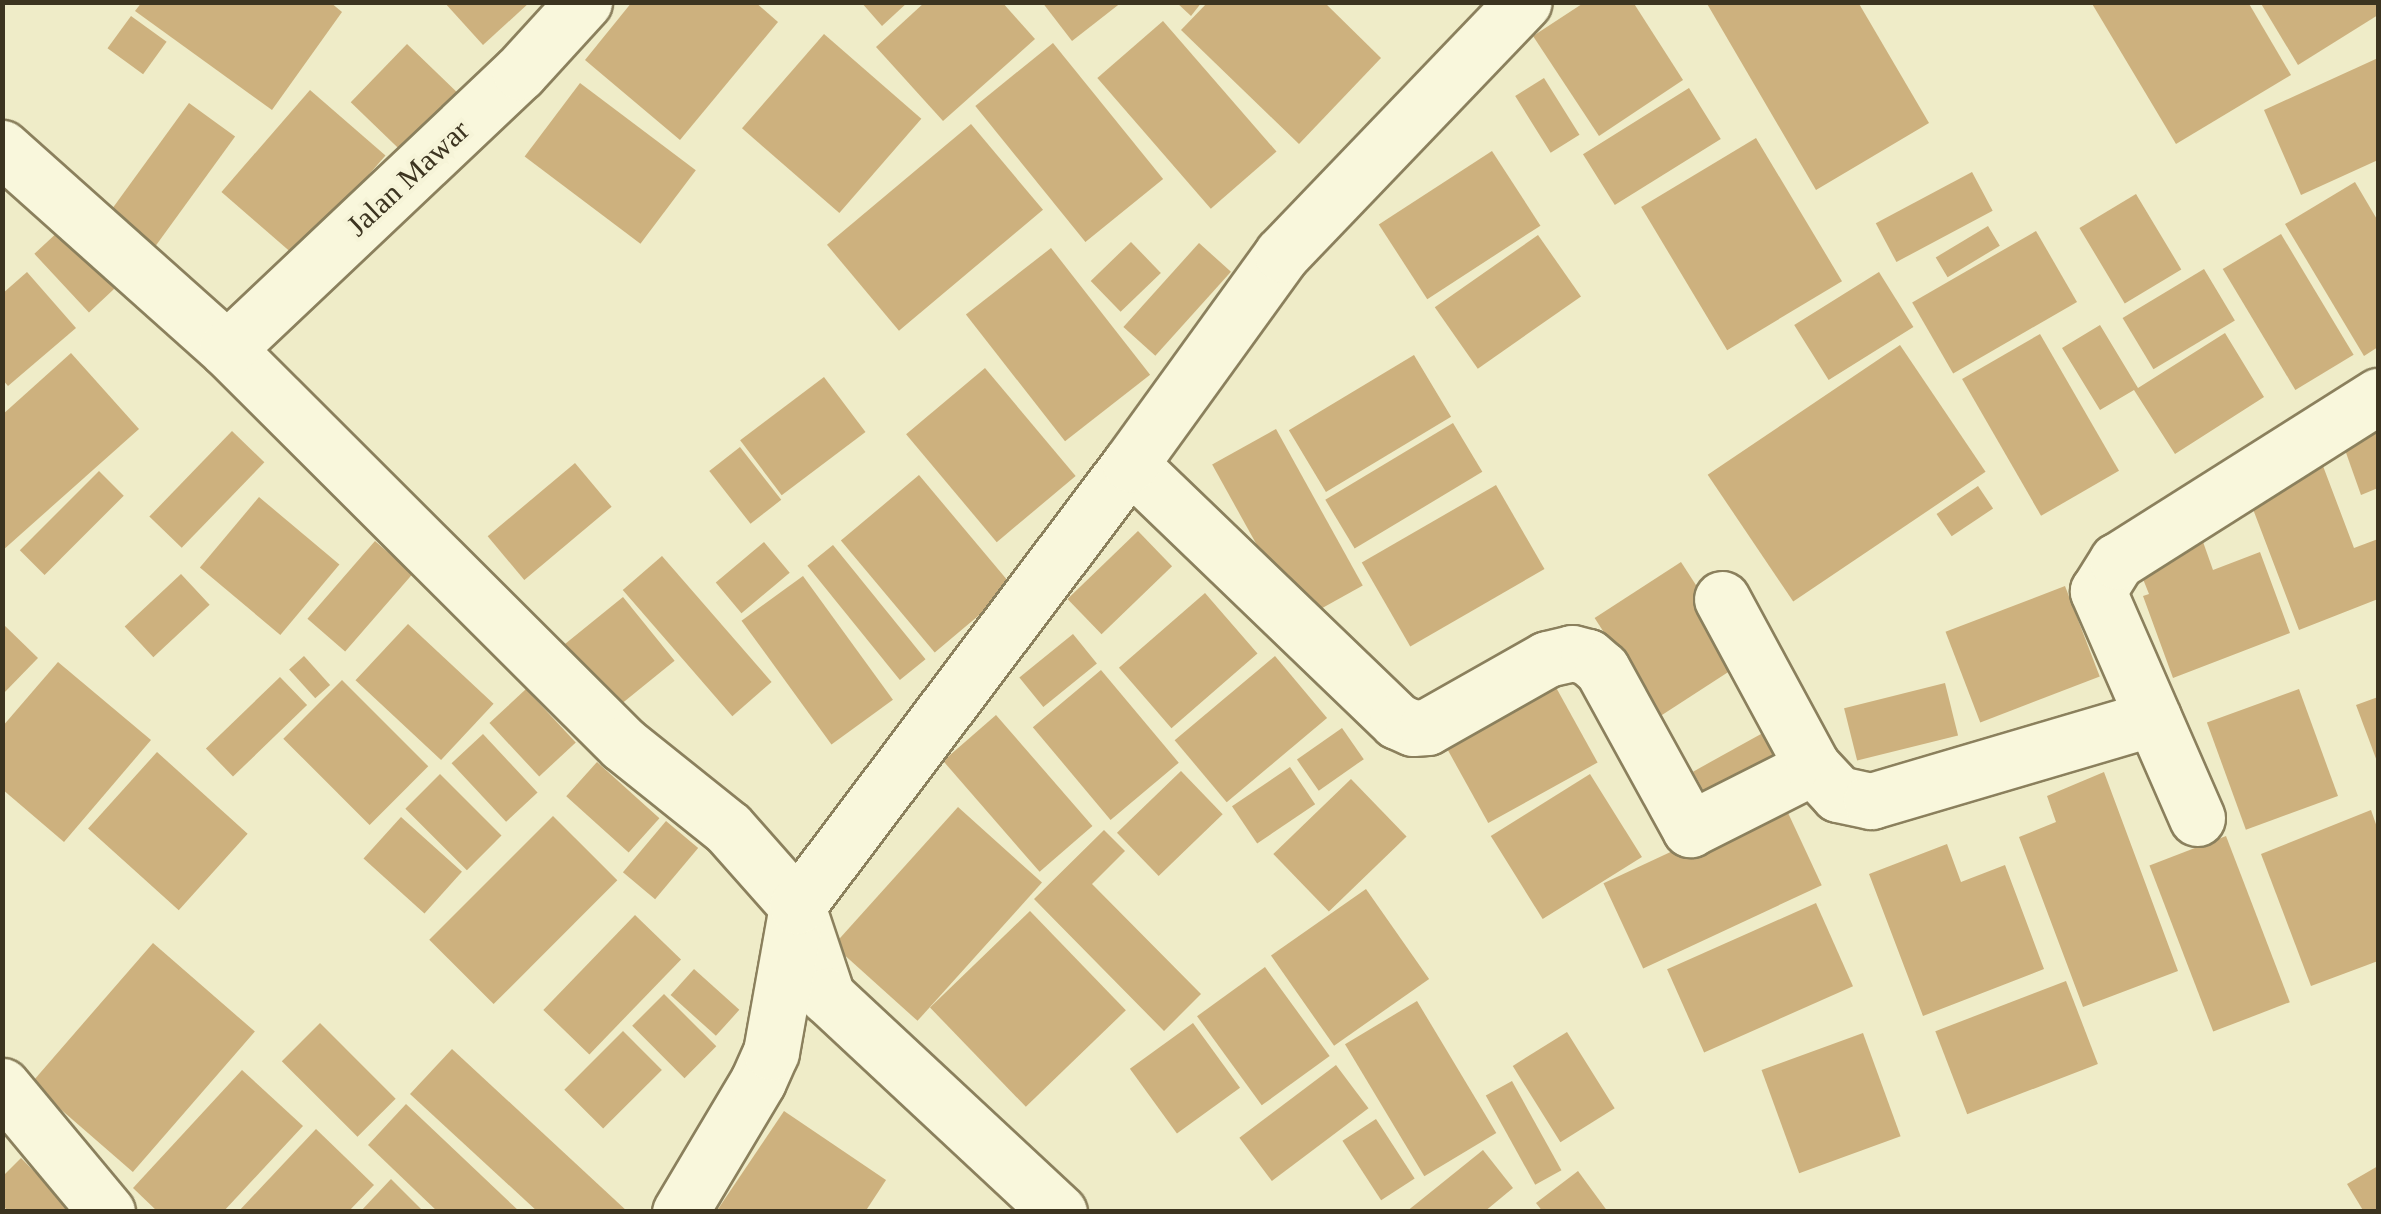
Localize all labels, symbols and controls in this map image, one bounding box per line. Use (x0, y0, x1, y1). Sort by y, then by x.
street label: Jalan Mawar (339, 112, 477, 244)

